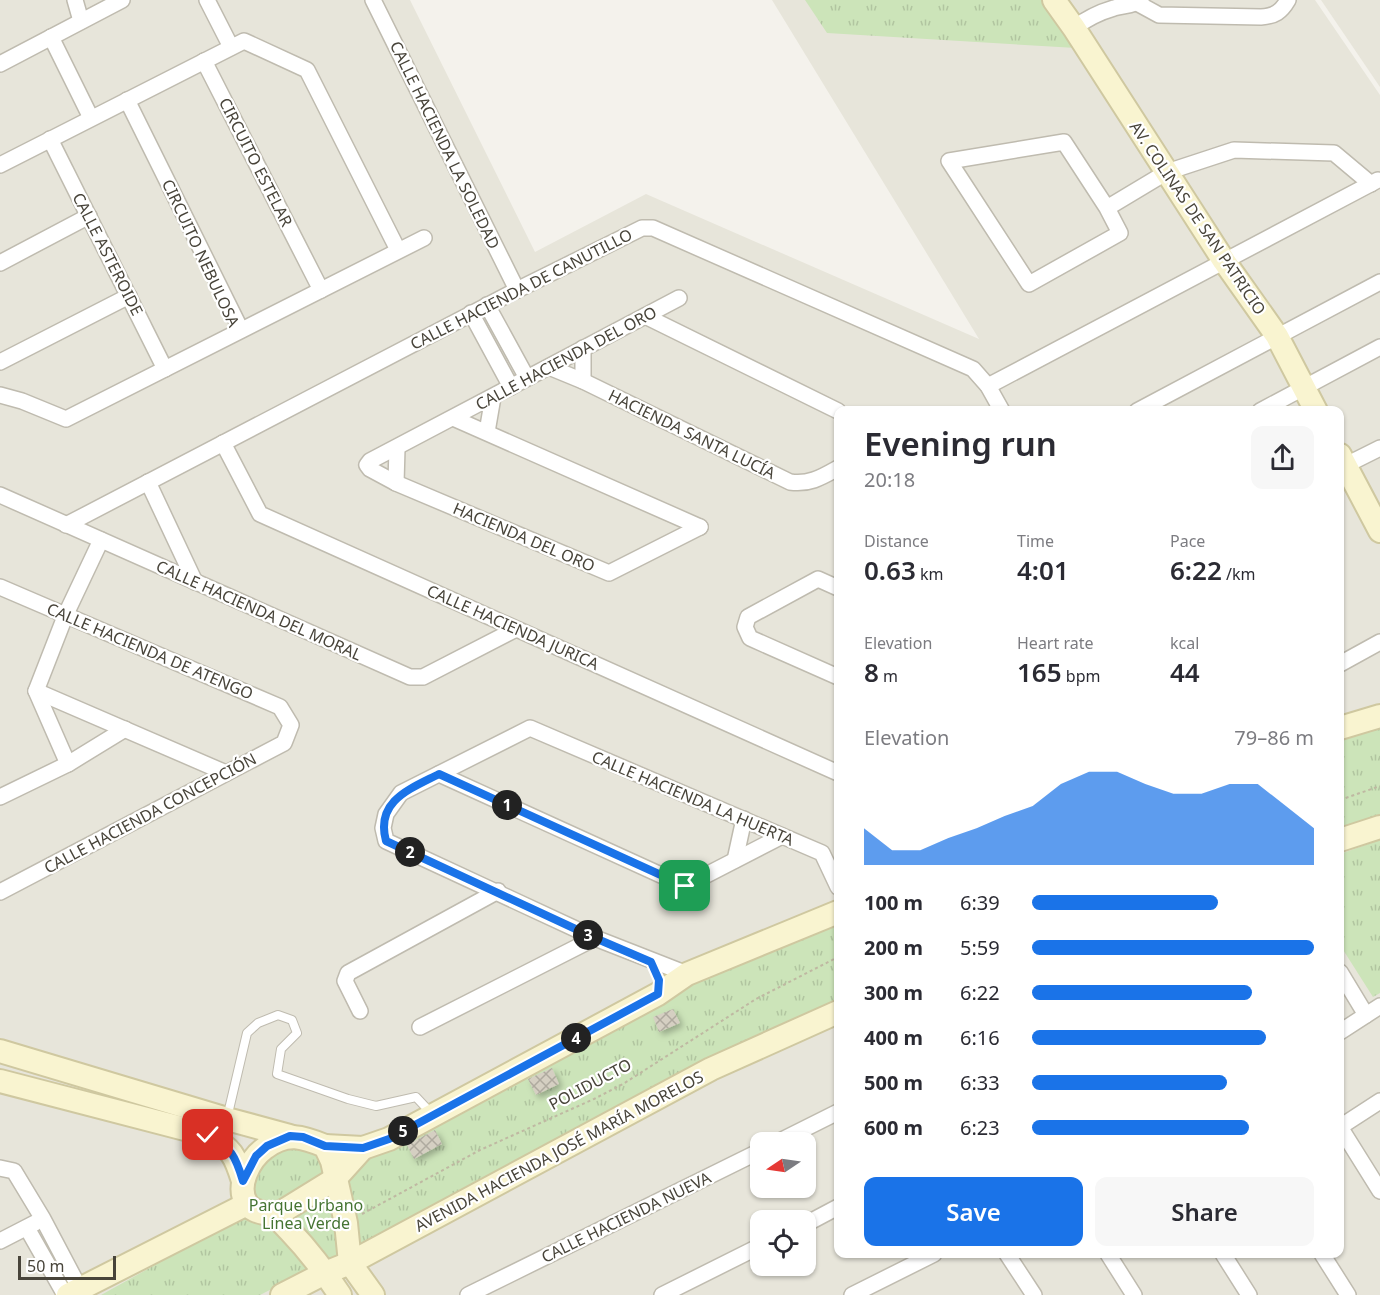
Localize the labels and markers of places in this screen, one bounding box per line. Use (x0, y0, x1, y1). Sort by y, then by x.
pin: 1 (492, 790, 522, 820)
pin: 2 (395, 837, 425, 867)
pin (659, 860, 710, 911)
pin: 3 (573, 920, 603, 950)
pin: 4 (561, 1023, 591, 1053)
pin (182, 1109, 233, 1160)
pin: 5 (388, 1116, 418, 1146)

